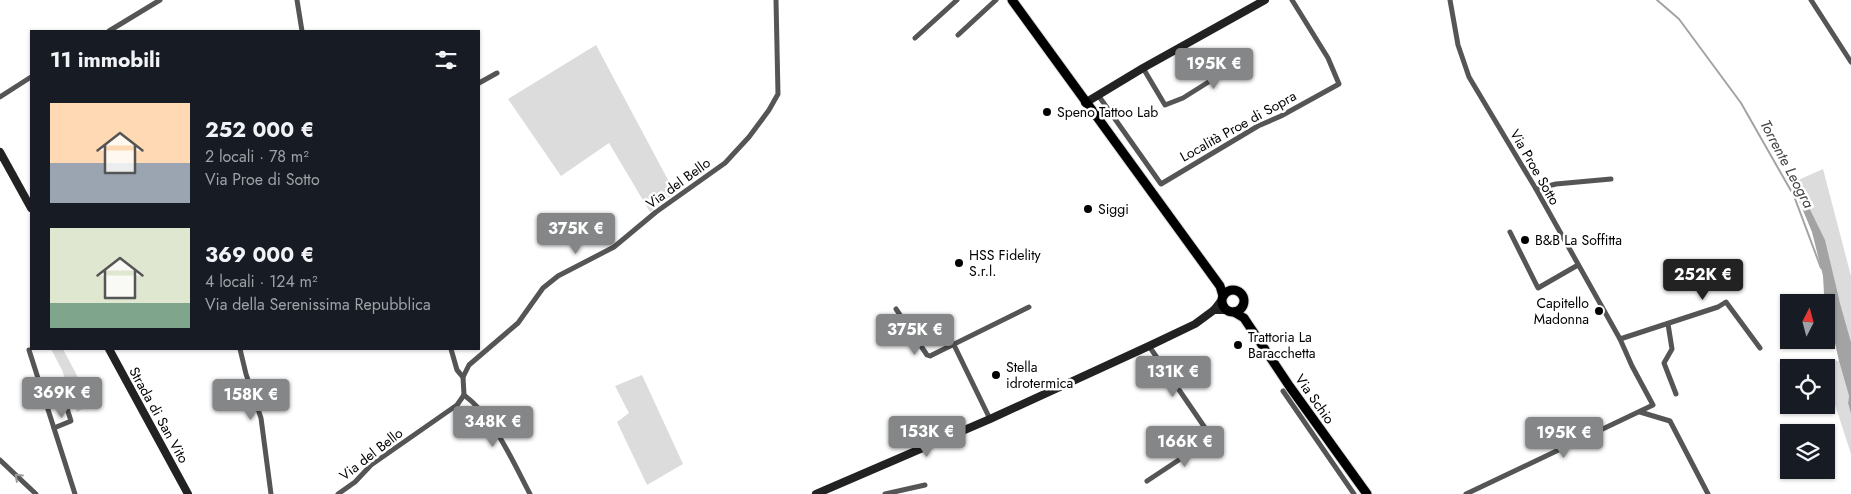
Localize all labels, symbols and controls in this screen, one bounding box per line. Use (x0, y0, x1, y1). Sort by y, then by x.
text: 11 immobili (50, 45, 161, 75)
icon: filters (432, 46, 460, 74)
pin: 195K € (1173, 48, 1255, 90)
text: 195K € (1186, 52, 1242, 75)
street label: Località Proe di Sopra (1176, 86, 1300, 166)
place label: Speno Tattoo Lab (1057, 102, 1158, 122)
marker: Speno Tattoo Lab (1041, 106, 1053, 118)
text: 252 000 € (205, 115, 314, 145)
water label: Torrente Leogra (1754, 116, 1820, 213)
icon: home (90, 123, 150, 183)
street label: Via Proe Sotto (1505, 125, 1565, 209)
text: 2 locali · 78 m² (205, 145, 309, 168)
street label: Via del Bello (642, 153, 715, 213)
text: Via Proe di Sotto (205, 168, 320, 191)
place label: Siggi (1098, 199, 1129, 219)
marker: Siggi (1082, 203, 1094, 215)
pin: 375K € (535, 212, 617, 255)
text: 375K € (548, 217, 604, 240)
place label: B&B La Soffitta (1535, 230, 1622, 250)
marker: B&B La Soffitta (1519, 234, 1531, 246)
text: 369 000 € (205, 240, 314, 270)
place label: HSS Fidelity S.r.l. (969, 245, 1042, 281)
icon: home (90, 248, 150, 308)
marker: HSS Fidelity S.r.l. (953, 257, 965, 269)
pin: 252K € (1662, 258, 1744, 301)
text: 252K € (1674, 263, 1732, 286)
text: 4 locali · 124 m² (205, 270, 318, 293)
text: Via della Serenissima Repubblica (205, 293, 431, 316)
place label: Capitello Madonna (1534, 293, 1589, 329)
north arrow (1780, 294, 1835, 349)
map controls (1780, 294, 1835, 479)
marker: Capitello Madonna (1593, 305, 1605, 317)
pin: 375K € (874, 314, 956, 356)
text: 375K € (887, 318, 943, 341)
place label: Trattoria La Baracchetta (1248, 327, 1315, 363)
marker: Trattoria La Baracchetta (1232, 339, 1244, 351)
pin: 131K € (1132, 356, 1214, 398)
place label: Stella idrotermica (1006, 357, 1073, 393)
button: locate (1780, 359, 1835, 414)
text: 131K € (1147, 360, 1199, 383)
street label: Strada di San Vito (124, 363, 194, 467)
marker: Stella idrotermica (990, 369, 1002, 381)
street label: Via Schio (1291, 370, 1340, 428)
pin: 369K € (21, 376, 103, 419)
pin: 158K € (210, 378, 292, 421)
text: 369K € (33, 381, 91, 404)
text: 158K € (224, 383, 278, 406)
pin: 348K € (452, 406, 534, 448)
text: 348K € (464, 410, 522, 433)
pin: 153K € (886, 416, 968, 458)
pin: 195K € (1523, 416, 1605, 459)
text: 153K € (900, 420, 954, 443)
text: 195K € (1536, 421, 1592, 444)
street label: Via del Bello (335, 423, 407, 485)
button: layers (1780, 424, 1835, 479)
pin: 166K € (1144, 426, 1226, 468)
text: 166K € (1157, 430, 1213, 453)
one-way arrow (14, 474, 23, 483)

